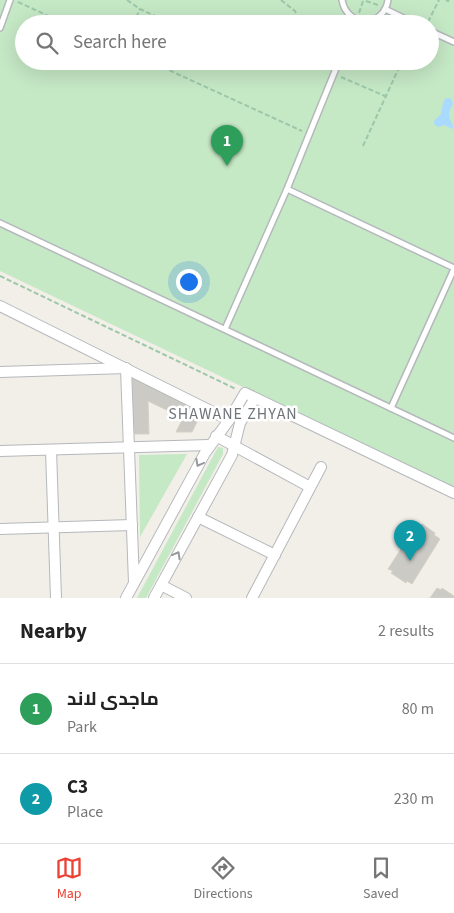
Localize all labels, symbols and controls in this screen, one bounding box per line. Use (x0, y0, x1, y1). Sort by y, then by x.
search box (15, 15, 439, 70)
icon: search (33, 29, 61, 57)
text: Search here (73, 29, 167, 56)
pin: 1 (211, 125, 243, 166)
your location (176, 269, 202, 295)
district label: SHAWANE ZHYAN (168, 403, 298, 425)
one-way arrow (195, 458, 205, 467)
pin: 2 (394, 520, 426, 561)
one-way arrow (171, 552, 181, 561)
text: Nearby (20, 616, 87, 646)
text: 2 results (378, 620, 434, 642)
text: ماجدی لاند (67, 686, 159, 713)
text: 1 (32, 698, 40, 720)
text: 80 m (402, 698, 434, 720)
text: Park (67, 716, 97, 738)
text: C3 (67, 774, 88, 801)
text: 2 (32, 788, 40, 810)
text: 230 m (394, 788, 434, 810)
text: Place (67, 801, 103, 823)
tab: Map (55, 854, 83, 904)
tab: Directions (193, 854, 253, 904)
tab: Saved (363, 854, 399, 904)

